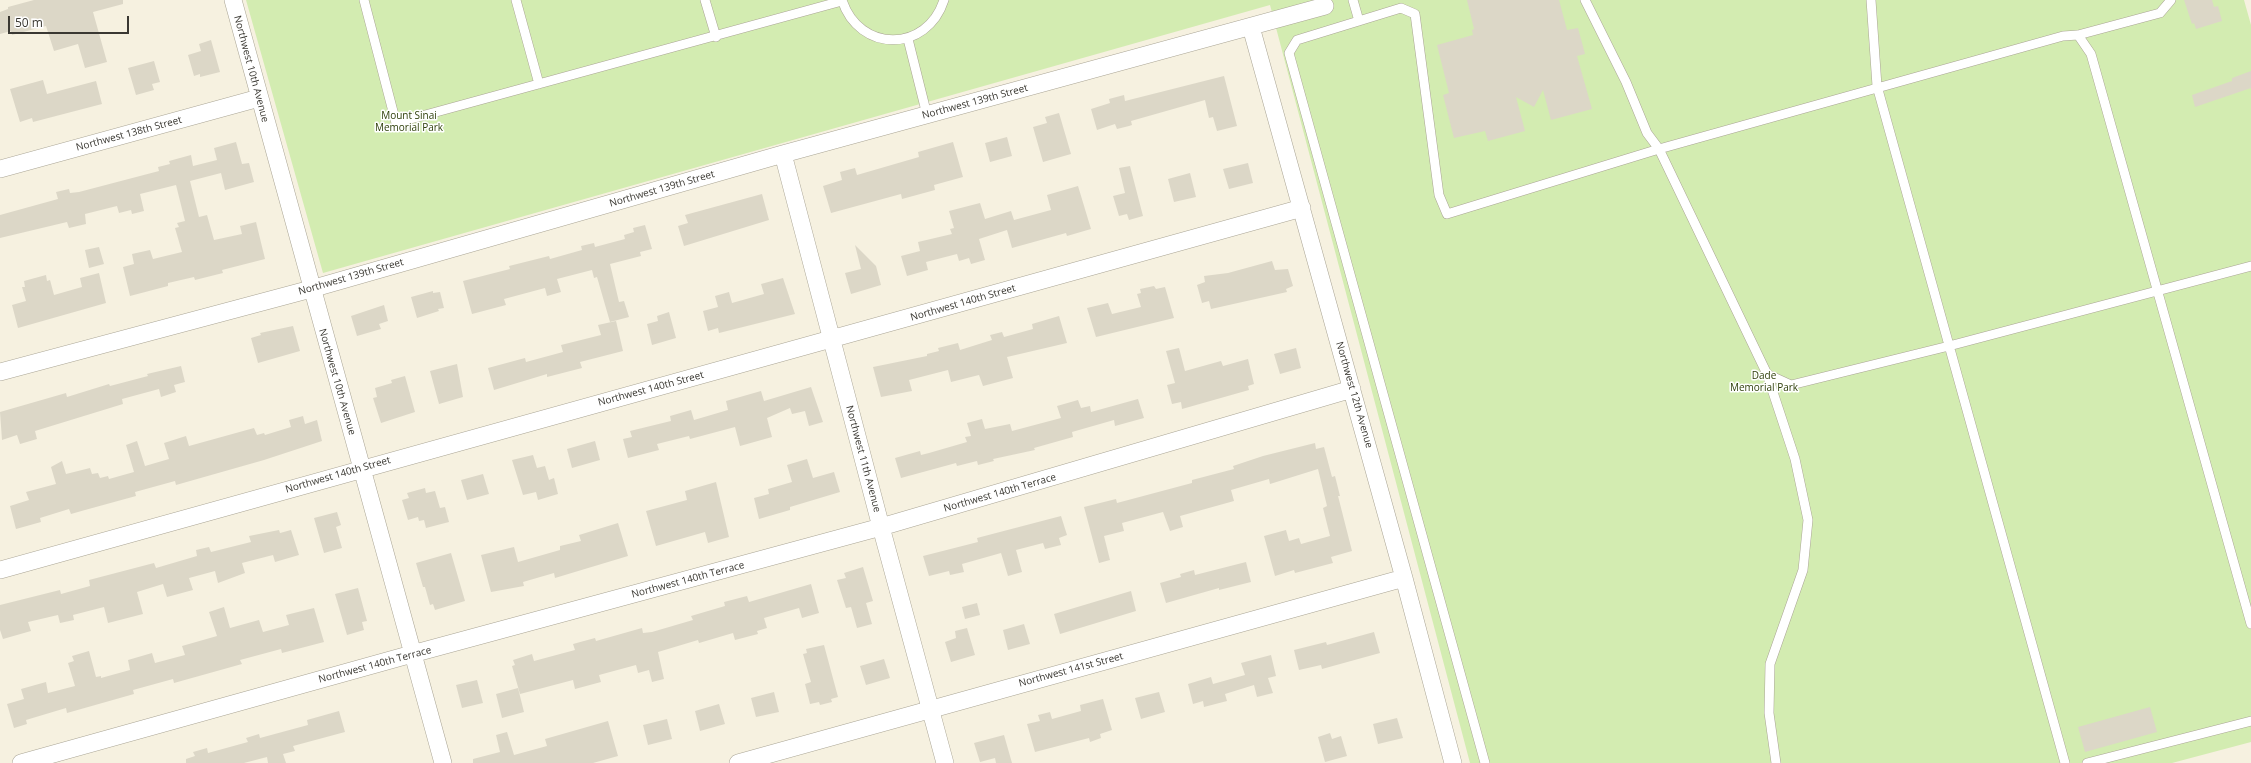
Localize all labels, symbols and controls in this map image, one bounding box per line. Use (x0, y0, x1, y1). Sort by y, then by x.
scale bar (10, 8, 131, 34)
text: 50 m (15, 14, 43, 31)
street label: Northwest 10th Avenue (231, 14, 271, 124)
street label: Northwest 139th Street (921, 82, 1029, 122)
park label: Mount Sinai Memorial Park (375, 110, 443, 134)
street label: Northwest 138th Street (75, 114, 183, 154)
street label: Northwest 139th Street (608, 168, 716, 210)
street label: Northwest 139th Street (297, 256, 405, 298)
street label: Northwest 140th Street (909, 282, 1017, 324)
street label: Northwest 10th Avenue (316, 327, 358, 437)
street label: Northwest 12th Avenue (1333, 340, 1375, 450)
street label: Northwest 140th Street (597, 369, 705, 409)
park label: Dade Memorial Park (1730, 370, 1798, 394)
street label: Northwest 11th Avenue (843, 404, 883, 514)
street label: Northwest 140th Street (284, 454, 392, 496)
street label: Northwest 140th Terrace (942, 471, 1058, 515)
street label: Northwest 140th Terrace (630, 559, 746, 601)
street label: Northwest 140th Terrace (317, 644, 433, 686)
street label: Northwest 141st Street (1017, 650, 1125, 690)

